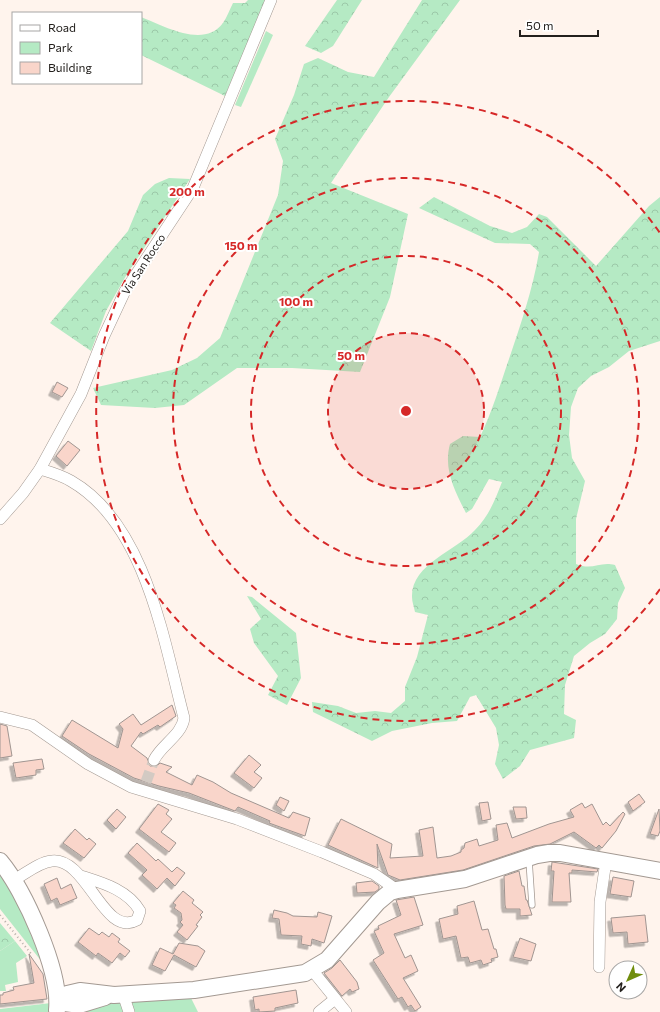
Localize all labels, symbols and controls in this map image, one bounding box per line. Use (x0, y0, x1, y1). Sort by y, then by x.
legend (12, 12, 142, 84)
scale bar (520, 12, 598, 38)
text: 50 m (526, 18, 554, 32)
text: Road (48, 20, 76, 34)
text: Park (48, 40, 74, 54)
text: Building (48, 60, 92, 74)
text: 200 m (169, 184, 205, 198)
street label: Via San Rocco (119, 231, 168, 297)
text: 150 m (224, 238, 258, 252)
text: 100 m (279, 294, 313, 308)
text: 50 m (337, 348, 365, 362)
centre of rings (399, 404, 413, 418)
north arrow (608, 960, 648, 1000)
text: N (613, 980, 628, 995)

